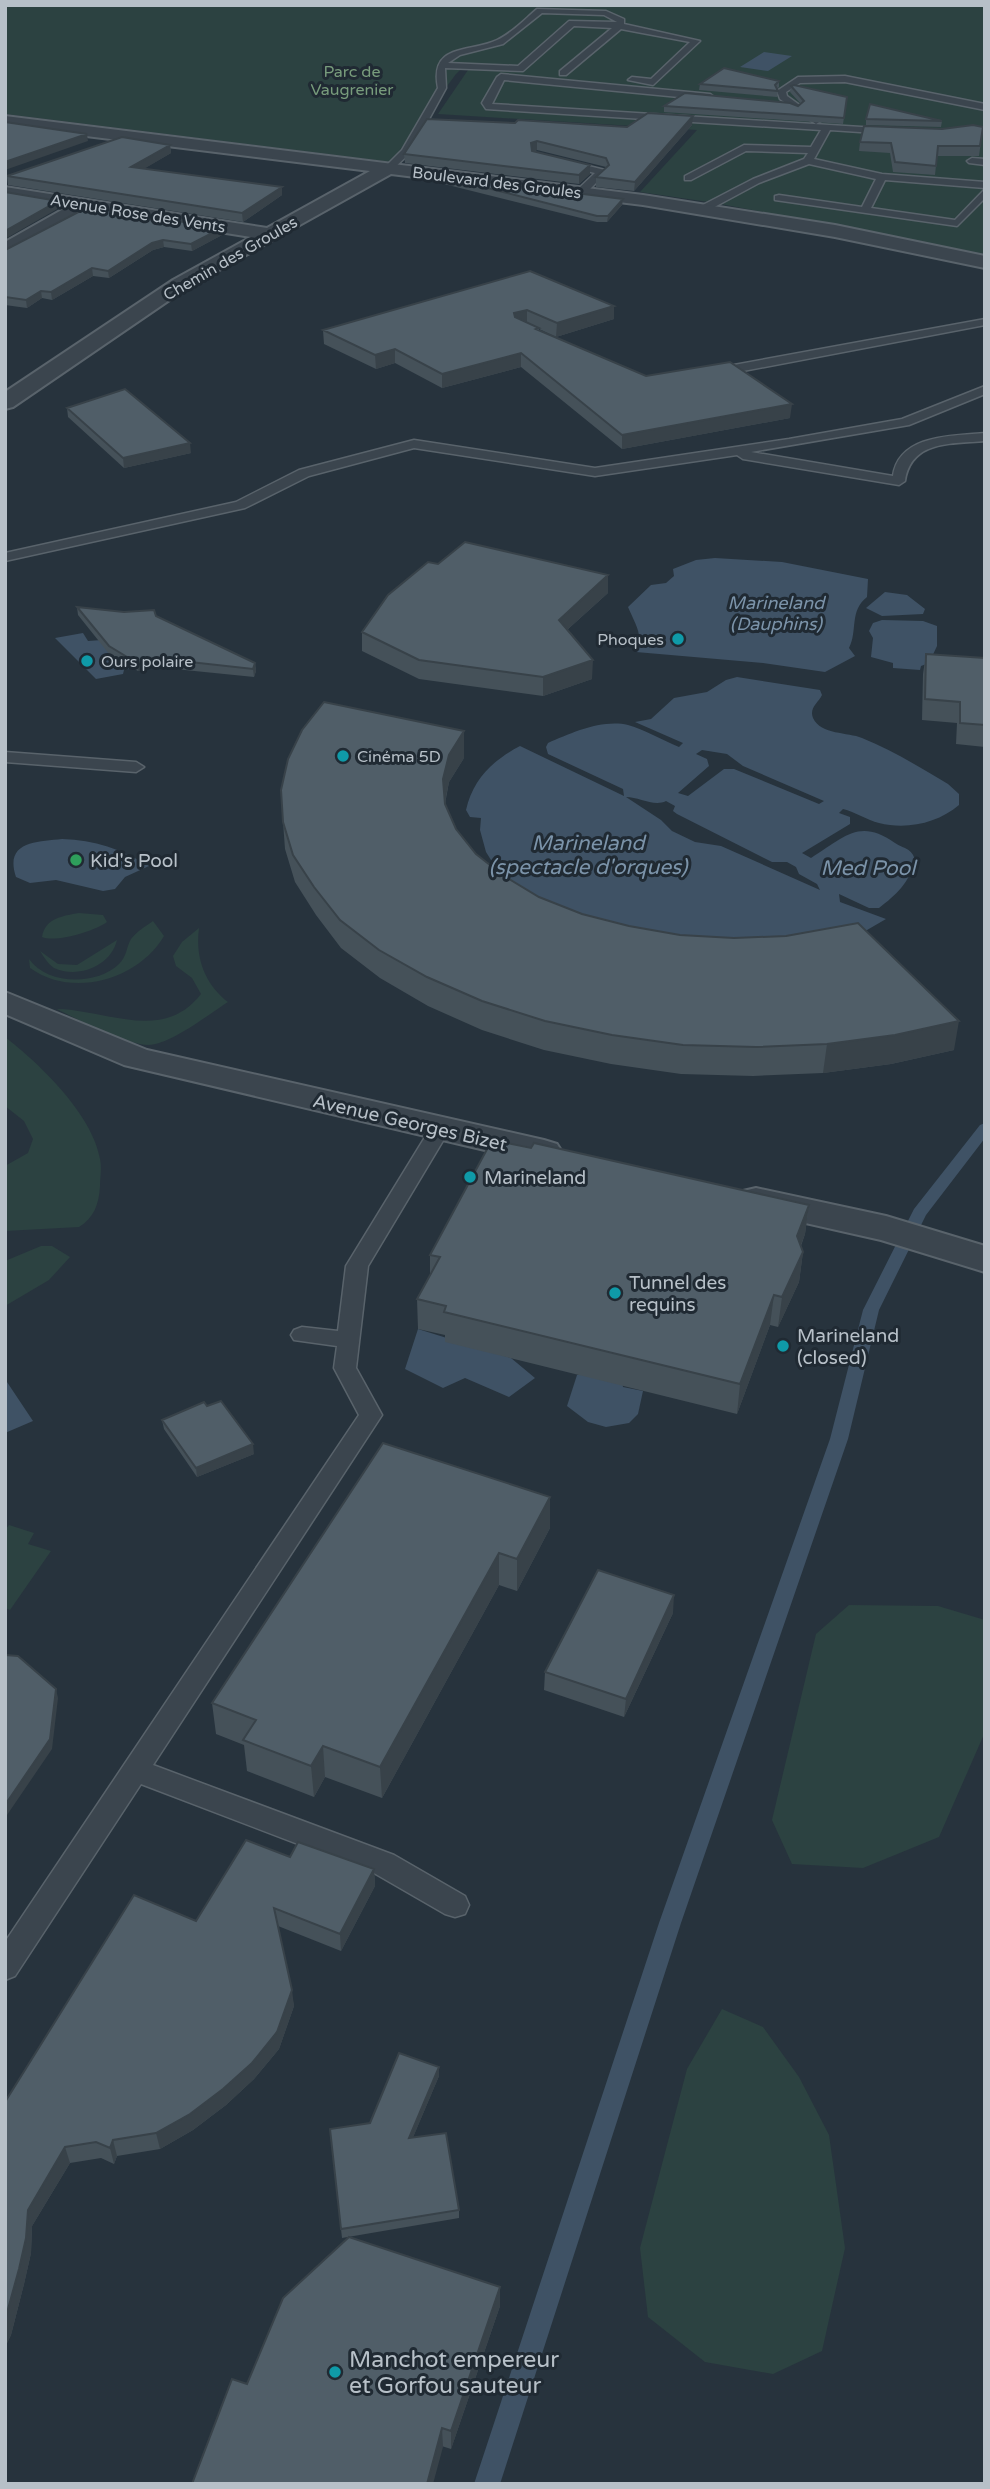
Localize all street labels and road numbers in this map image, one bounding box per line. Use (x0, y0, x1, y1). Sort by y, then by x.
street label: Boulevard des Groules (411, 163, 583, 203)
street label: Avenue Rose des Vents (49, 190, 227, 238)
street label: Chemin des Groules (160, 212, 301, 305)
street label: Avenue Georges Bizet (311, 1090, 509, 1156)

